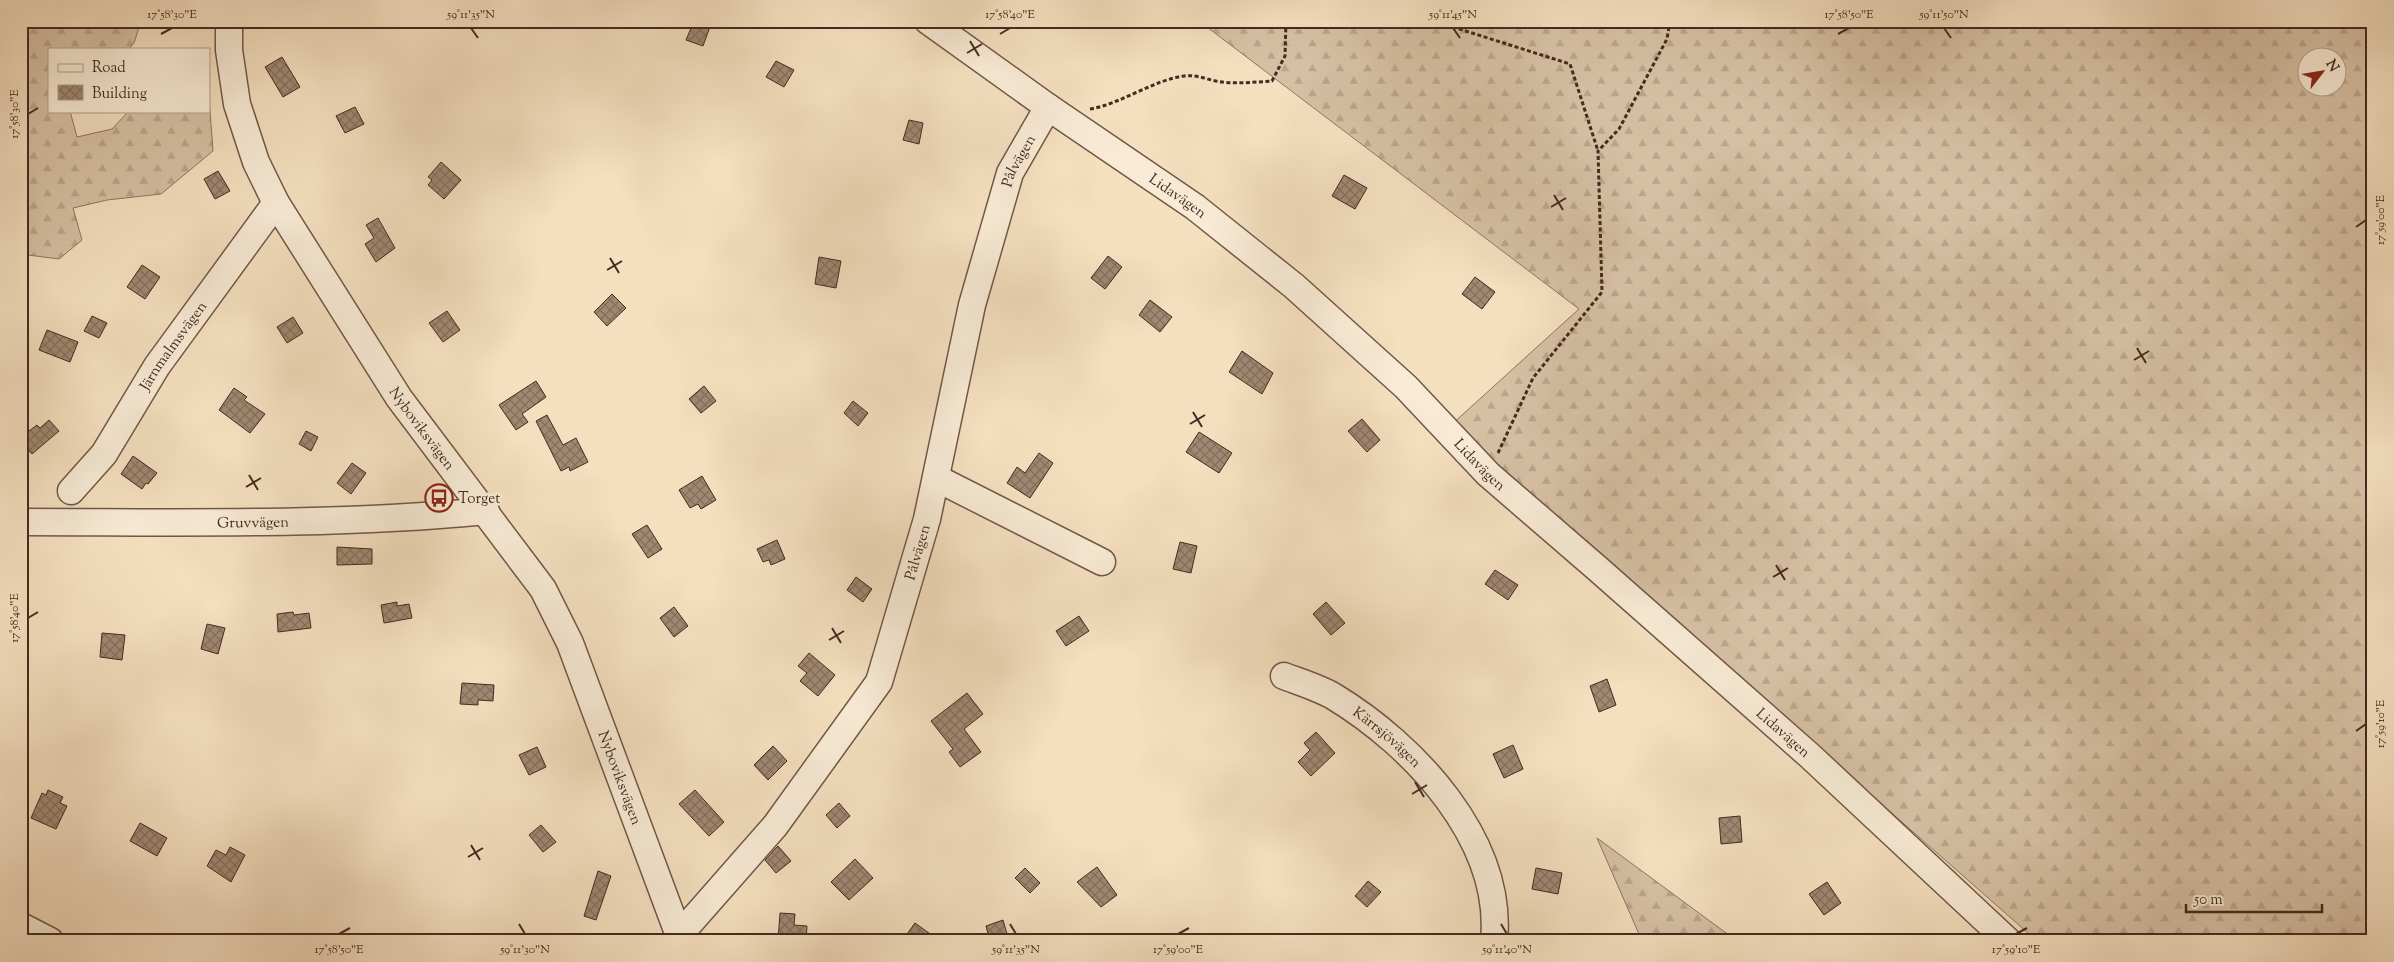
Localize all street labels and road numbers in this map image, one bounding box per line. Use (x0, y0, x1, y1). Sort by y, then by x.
street label: Pålvägen (997, 131, 1042, 190)
street label: Lidavägen (1144, 169, 1211, 224)
street label: Järnmalmsvägen (135, 297, 213, 396)
street label: Nyboviksvägen (383, 384, 459, 475)
street label: Lidavägen (1448, 435, 1510, 497)
street label: Gruvvägen (217, 513, 289, 534)
street label: Pålvägen (901, 522, 937, 583)
street label: Kärrsjövägen (1348, 703, 1425, 773)
street label: Lidavägen (1751, 704, 1814, 763)
street label: Nyboviksvägen (592, 728, 646, 828)

